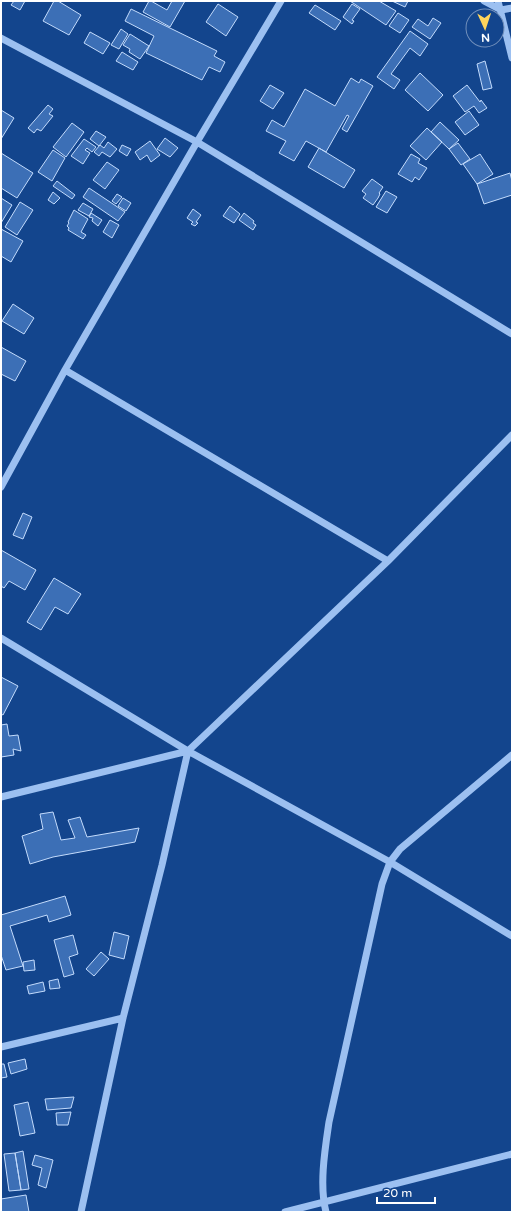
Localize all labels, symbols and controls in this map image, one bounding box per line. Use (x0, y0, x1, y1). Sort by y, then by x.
north arrow (465, 8, 505, 48)
text: N (481, 31, 490, 44)
scale bar (377, 1179, 435, 1205)
text: 20 m (383, 1186, 412, 1200)

